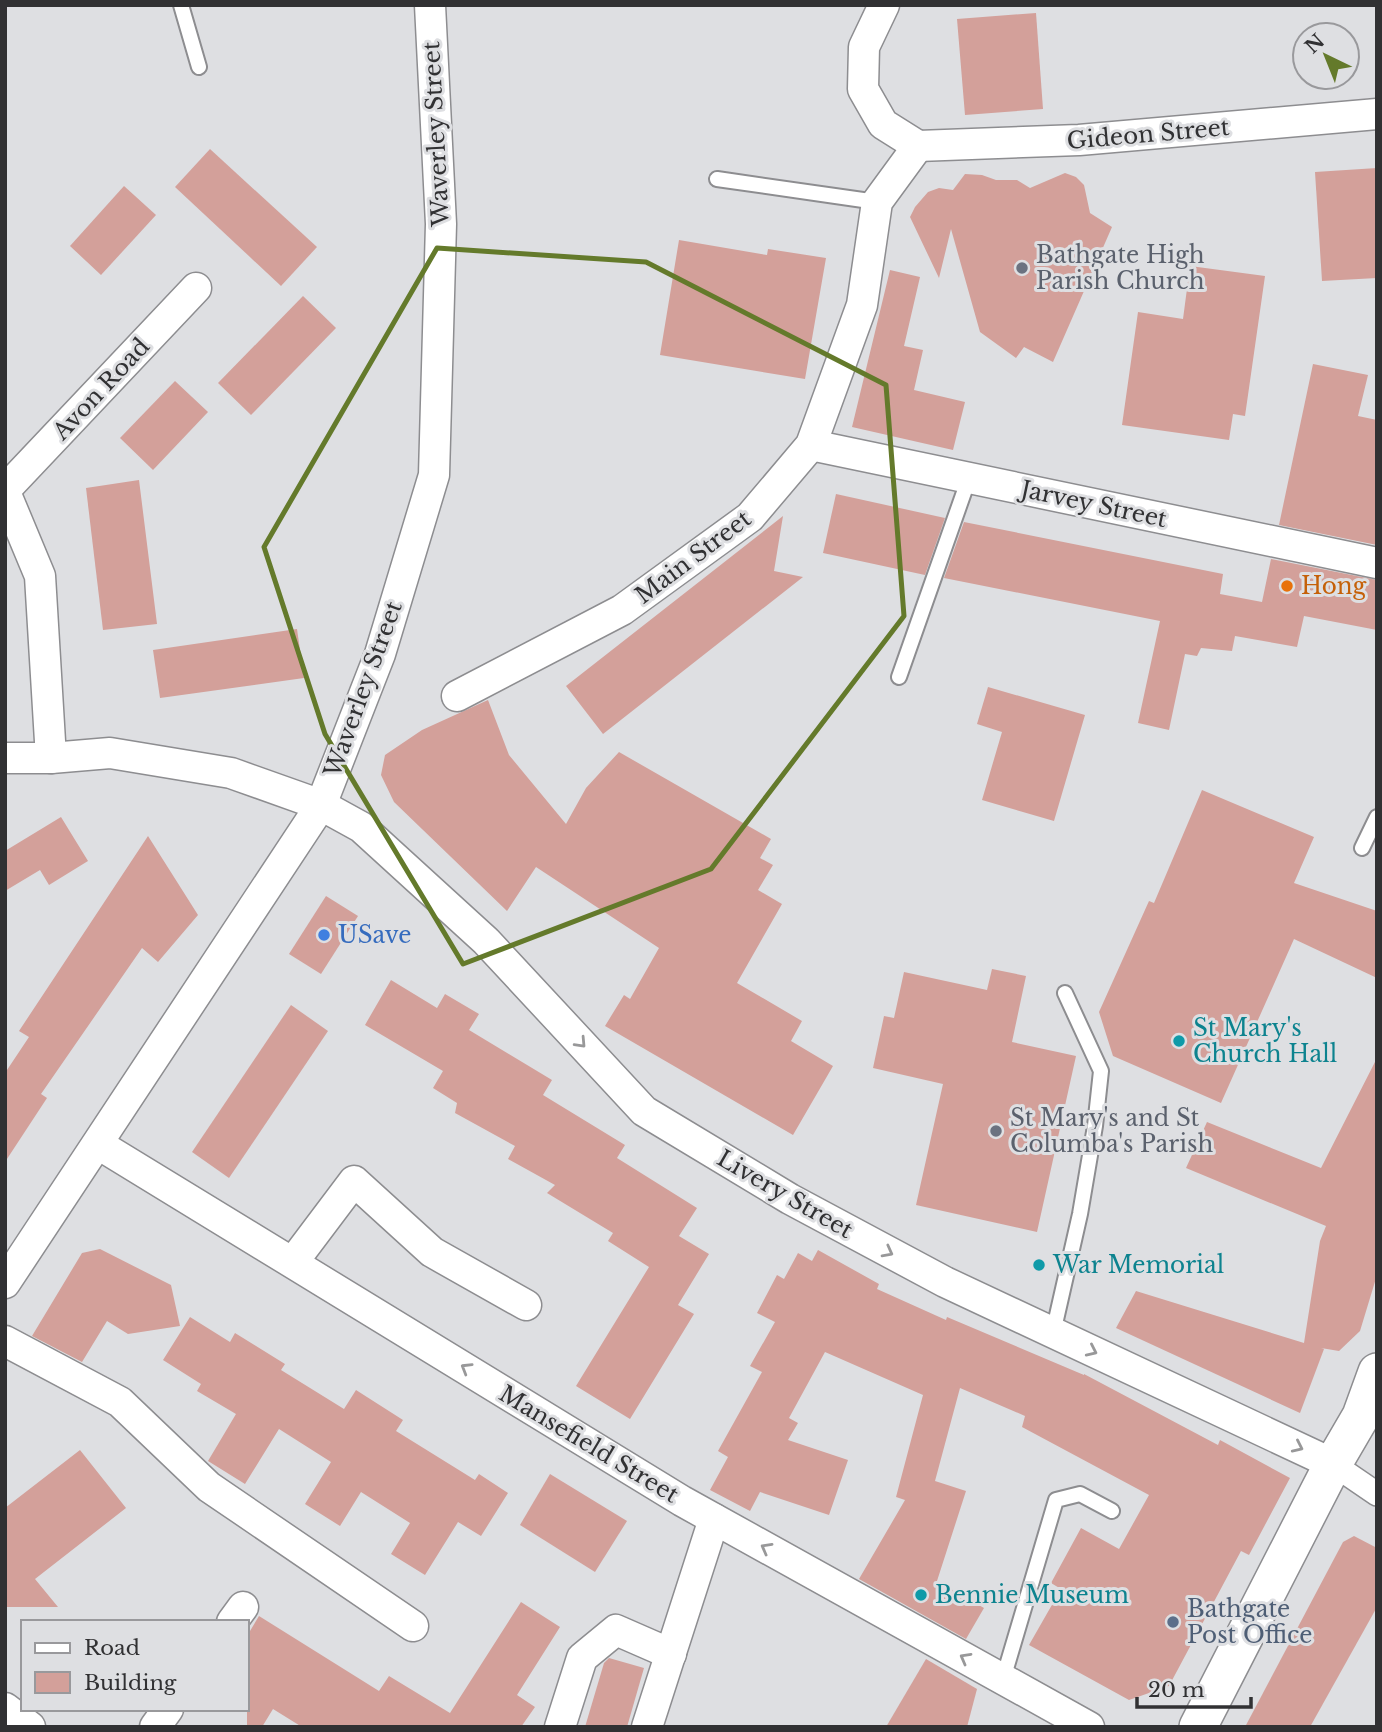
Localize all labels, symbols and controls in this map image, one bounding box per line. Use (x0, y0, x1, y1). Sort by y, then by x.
north arrow (1291, 21, 1361, 91)
text: N (1300, 29, 1329, 58)
street label: Waverley Street (417, 41, 455, 228)
street label: Gideon Street (1065, 113, 1231, 155)
place label: Bathgate High Parish Church (1036, 241, 1205, 295)
marker: Bathgate High Parish Church (1014, 260, 1030, 276)
street label: Avon Road (46, 332, 155, 446)
street label: Jarvey Street (1016, 474, 1170, 533)
street label: Main Street (630, 504, 756, 609)
place label: Hong (1301, 572, 1367, 600)
marker: Hong (1279, 578, 1295, 594)
street label: Waverley Street (318, 597, 408, 782)
place label: USave (338, 921, 412, 949)
marker: USave (316, 927, 332, 943)
place label: St Mary's Church Hall (1193, 1014, 1337, 1068)
marker: St Mary's Church Hall (1171, 1033, 1187, 1049)
one-way arrow (572, 1035, 585, 1048)
place label: St Mary's and St Columba's Parish (1010, 1104, 1214, 1158)
marker: St Mary's and St Columba's Parish (988, 1123, 1004, 1139)
street label: Livery Street (712, 1144, 858, 1244)
one-way arrow (880, 1244, 893, 1257)
place label: War Memorial (1052, 1251, 1224, 1279)
marker: War Memorial (1031, 1257, 1047, 1273)
one-way arrow (1085, 1343, 1097, 1357)
one-way arrow (460, 1364, 473, 1377)
street label: Mansefield Street (494, 1379, 684, 1509)
one-way arrow (1291, 1439, 1303, 1453)
one-way arrow (761, 1543, 773, 1556)
place label: Bennie Museum (935, 1581, 1129, 1609)
marker: Bennie Museum (913, 1587, 929, 1603)
place label: Bathgate Post Office (1187, 1595, 1313, 1649)
marker: Bathgate Post Office (1165, 1614, 1181, 1630)
legend (21, 1620, 248, 1711)
text: Road (84, 1635, 140, 1661)
one-way arrow (960, 1653, 972, 1666)
scale bar (1137, 1666, 1251, 1710)
text: Building (84, 1670, 177, 1696)
text: 20 m (1148, 1677, 1205, 1703)

